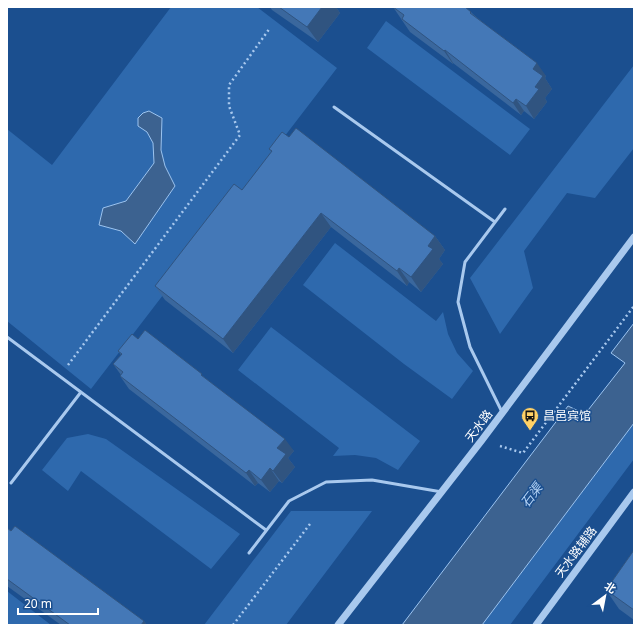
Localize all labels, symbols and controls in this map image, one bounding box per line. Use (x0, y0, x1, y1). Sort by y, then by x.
street label: 天水路 (461, 406, 496, 445)
bus stop icon: 昌邑宾馆 (520, 406, 540, 431)
place label: 昌邑宾馆 (543, 407, 591, 424)
water label: 石渠 (516, 478, 547, 511)
street label: 天水路辅路 (551, 523, 600, 581)
north arrow (585, 576, 625, 616)
text: 北 (602, 578, 619, 596)
scale bar (18, 590, 98, 616)
text: 20 m (24, 595, 52, 612)

